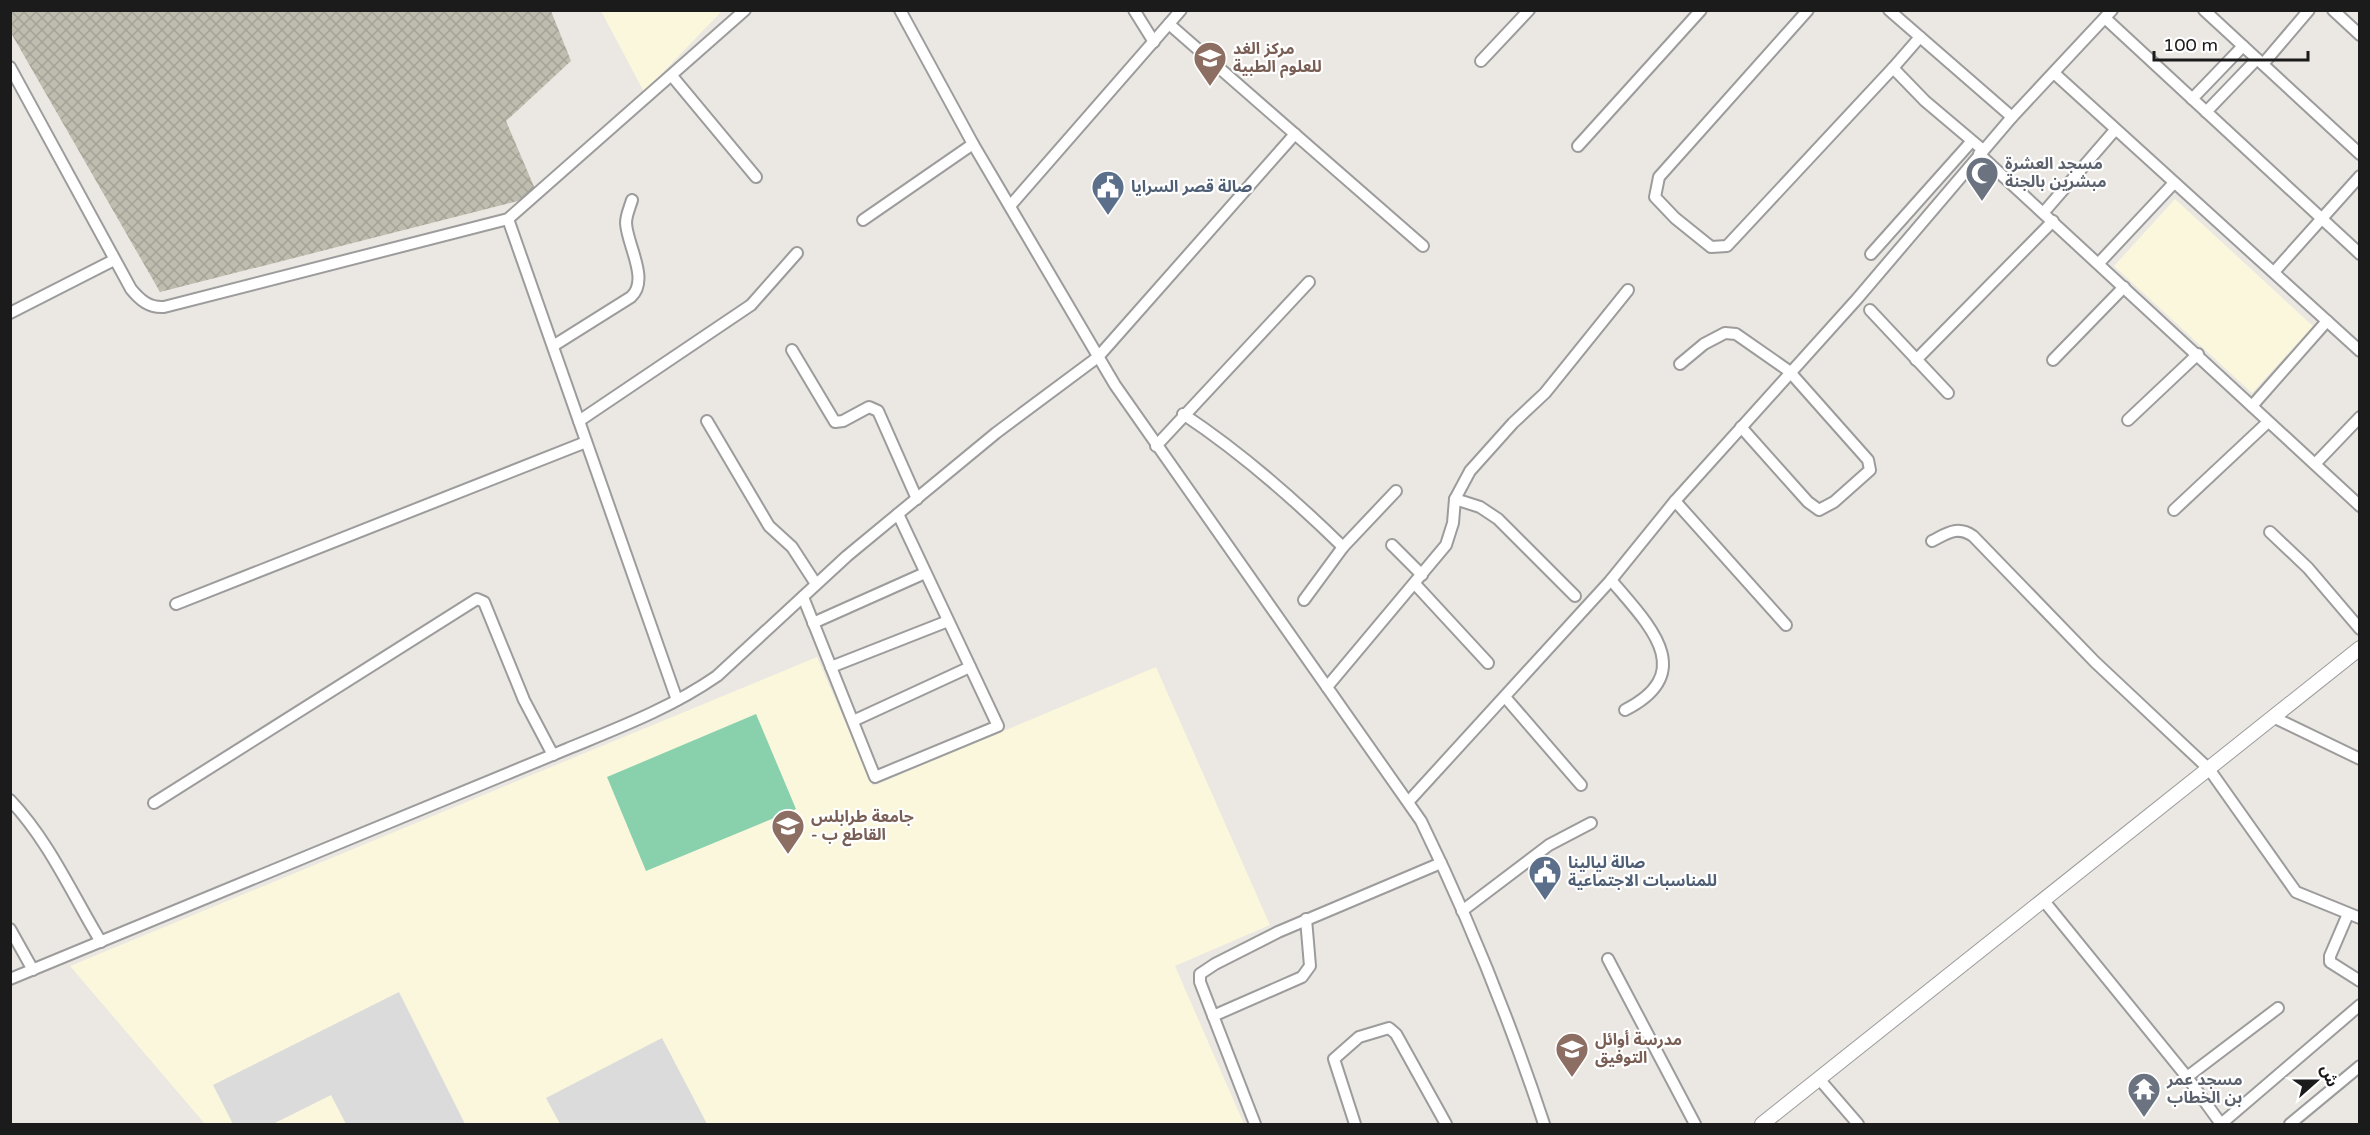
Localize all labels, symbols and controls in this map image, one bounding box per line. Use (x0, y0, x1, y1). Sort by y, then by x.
scale bar (2154, 24, 2308, 62)
text: 100 m (2163, 34, 2218, 56)
place label: مركز الغد للعلوم الطبية (1233, 39, 1322, 78)
school or university icon: مركز الغد للعلوم الطبية (1192, 40, 1228, 87)
place label: مسجد العشرة مبشرين بالجنة (2005, 154, 2107, 192)
mosque icon: مسجد العشرة مبشرين بالجنة (1964, 155, 2000, 202)
public building icon: صالة قصر السرايا (1090, 169, 1126, 216)
place label: صالة قصر السرايا (1131, 177, 1252, 197)
place label: جامعة طرابلس - القاطع ب (811, 807, 914, 847)
school or university icon: جامعة طرابلس - القاطع ب (770, 808, 806, 855)
place label: صالة ليالينا للمناسبات الاجتماعية (1568, 853, 1717, 891)
public building icon: صالة ليالينا للمناسبات الاجتماعية (1527, 854, 1563, 901)
place label: مدرسة أوائل التوفيق (1595, 1030, 1682, 1068)
school or university icon: مدرسة أوائل التوفيق (1554, 1031, 1590, 1078)
north arrow (2286, 1051, 2346, 1111)
text: ش (2316, 1062, 2342, 1090)
place label: مسجد عمر بن الخطاب (2166, 1070, 2242, 1108)
temple icon: مسجد عمر بن الخطاب (2126, 1071, 2162, 1118)

